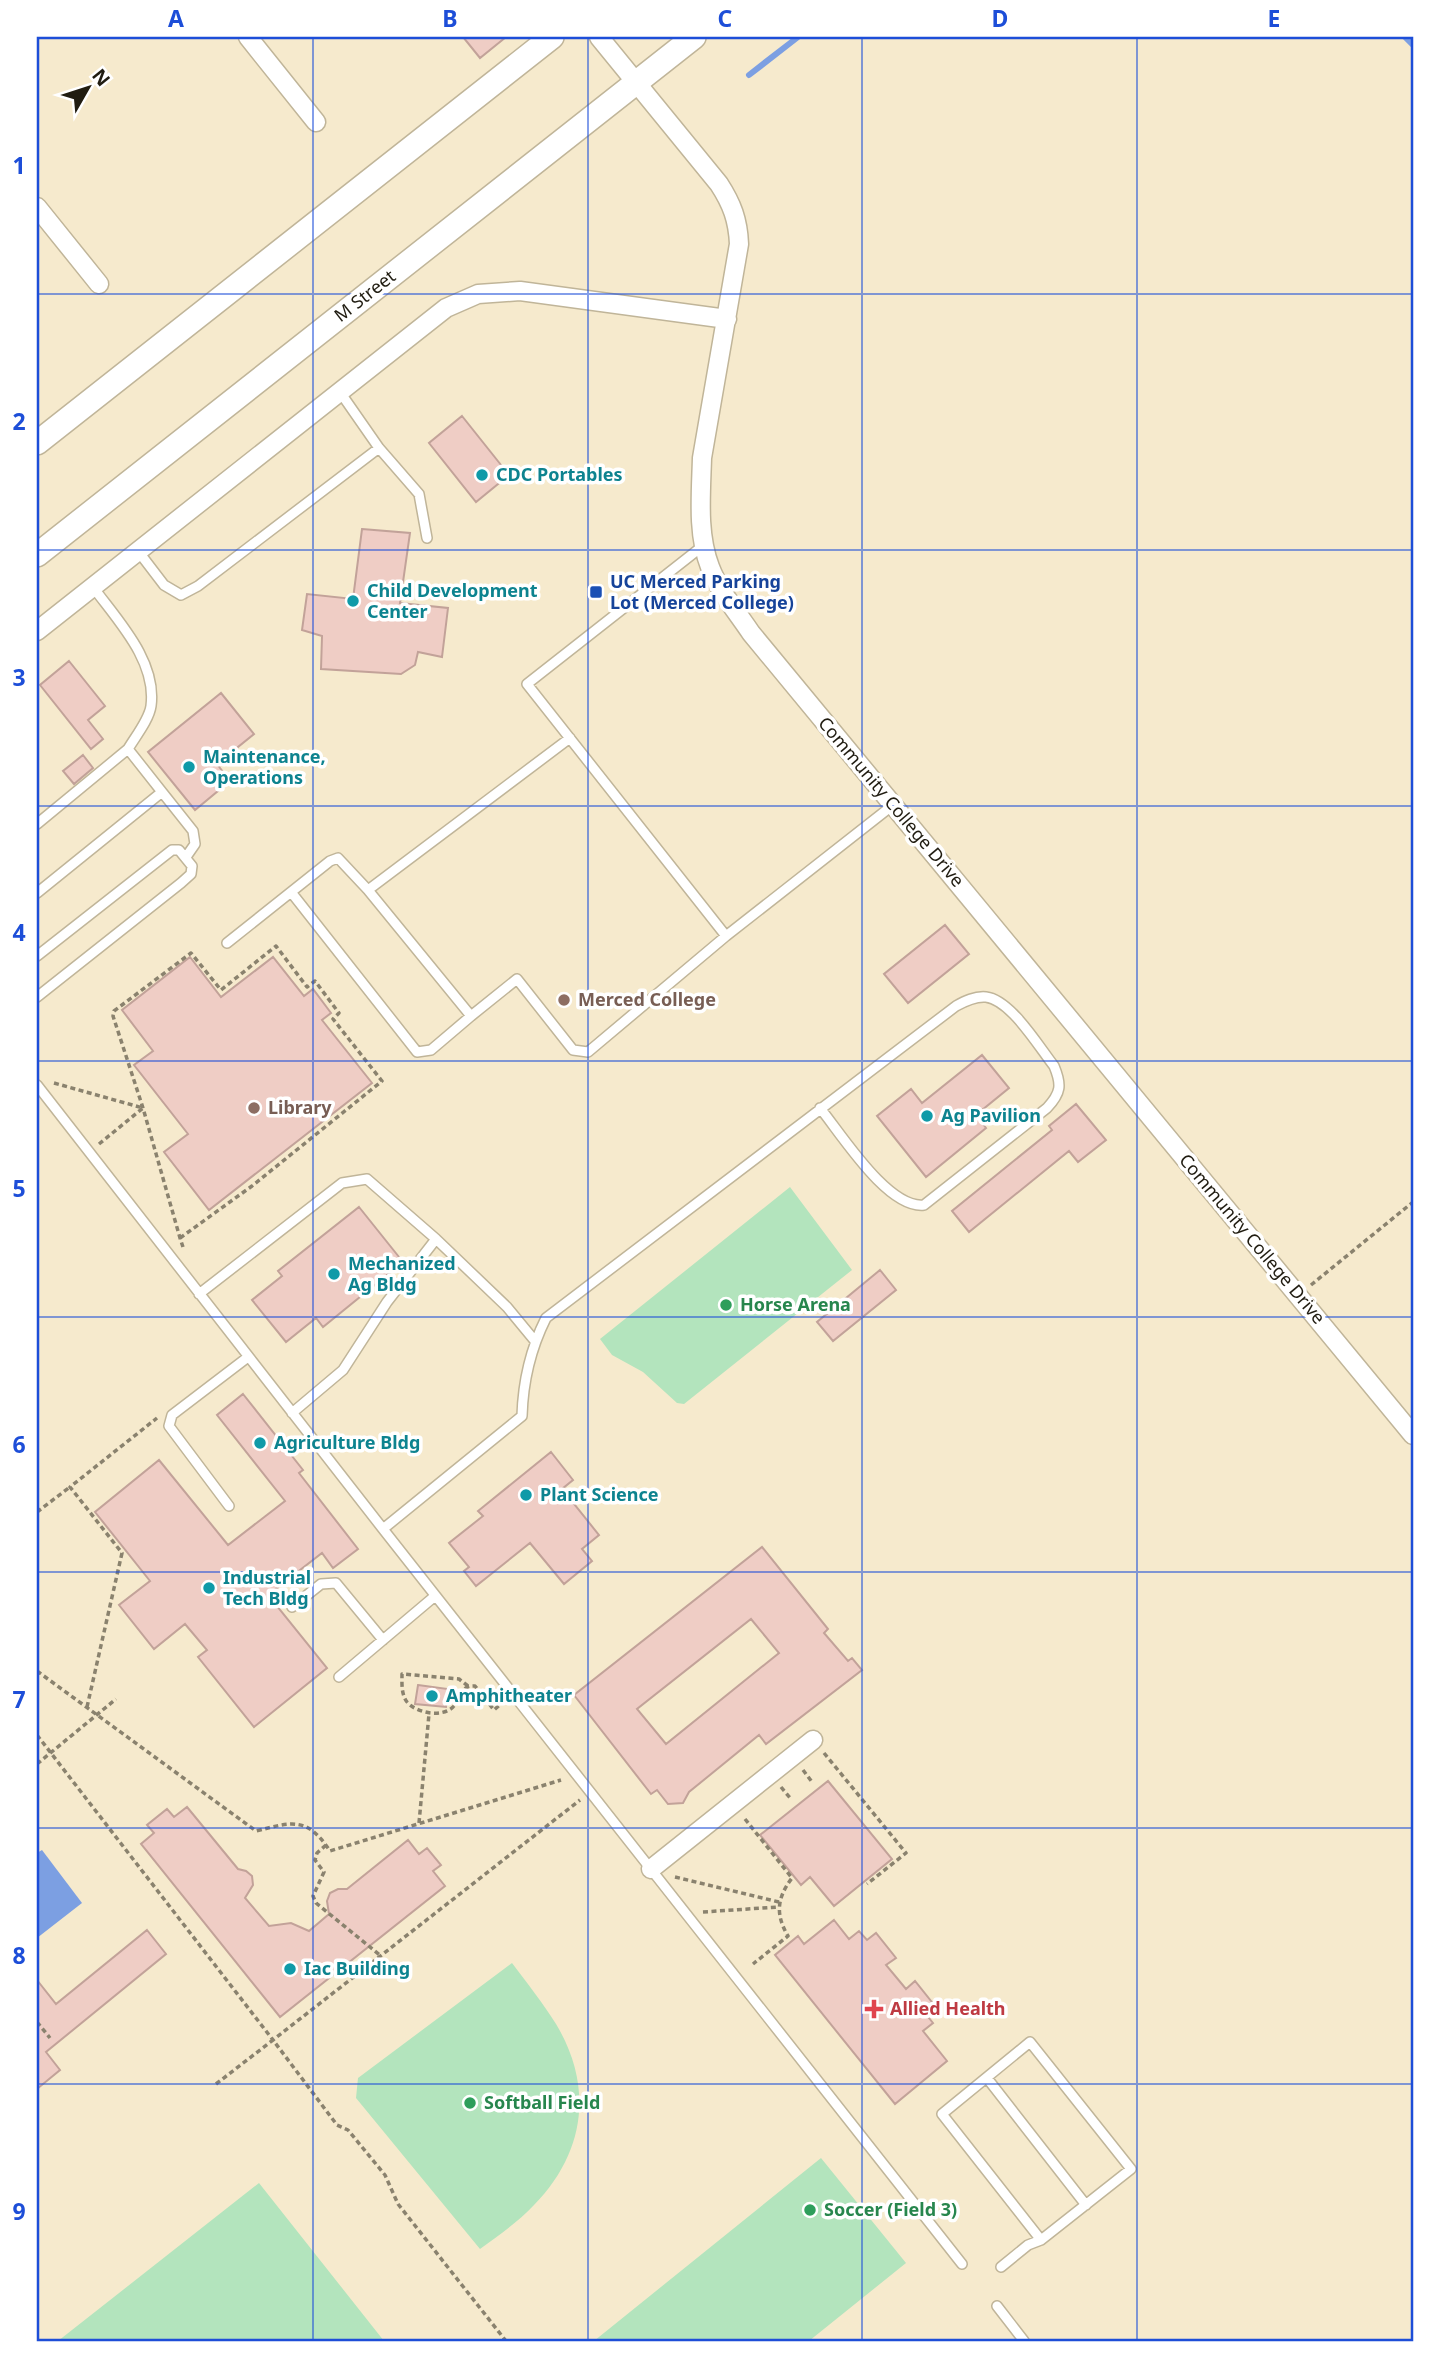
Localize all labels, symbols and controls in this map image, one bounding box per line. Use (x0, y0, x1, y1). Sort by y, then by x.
text: A (168, 2, 184, 34)
text: B (442, 2, 458, 34)
text: C (718, 2, 733, 34)
text: D (992, 2, 1008, 34)
text: E (1268, 2, 1280, 34)
north arrow (52, 52, 122, 122)
text: N (86, 63, 116, 91)
text: 1 (12, 149, 26, 181)
street label: M Street (329, 264, 400, 327)
text: 2 (12, 405, 26, 437)
place label: CDC Portables (496, 462, 623, 486)
marker: CDC Portables (474, 467, 490, 483)
place label: UC Merced Parking Lot (Merced College) (610, 569, 794, 614)
place label: Child Development Center (367, 578, 538, 623)
marker: UC Merced Parking Lot (Merced College) (588, 584, 604, 600)
marker: Child Development Center (345, 593, 361, 609)
text: 3 (12, 661, 26, 693)
street label: Community College Drive (813, 711, 970, 892)
place label: Maintenance, Operations (203, 744, 326, 789)
marker: Maintenance, Operations (181, 759, 197, 775)
text: 4 (12, 916, 26, 948)
place label: Merced College (578, 987, 716, 1011)
marker: Merced College (556, 992, 572, 1008)
place label: Library (268, 1095, 332, 1119)
marker: Library (246, 1100, 262, 1116)
place label: Ag Pavilion (941, 1103, 1041, 1127)
marker: Ag Pavilion (919, 1108, 935, 1124)
street label: Community College Drive (1174, 1148, 1331, 1329)
text: 5 (12, 1172, 26, 1204)
place label: Mechanized Ag Bldg (348, 1251, 456, 1296)
marker: Mechanized Ag Bldg (326, 1266, 342, 1282)
place label: Horse Arena (740, 1292, 851, 1316)
marker: Horse Arena (718, 1297, 734, 1313)
text: 6 (12, 1428, 26, 1460)
place label: Agriculture Bldg (274, 1430, 420, 1454)
marker: Agriculture Bldg (252, 1435, 268, 1451)
place label: Plant Science (540, 1482, 659, 1506)
marker: Plant Science (518, 1487, 534, 1503)
place label: Industrial Tech Bldg (223, 1565, 311, 1610)
marker: Industrial Tech Bldg (201, 1580, 217, 1596)
text: 7 (12, 1683, 26, 1715)
place label: Amphitheater (446, 1683, 572, 1707)
marker: Amphitheater (424, 1688, 440, 1704)
text: 8 (12, 1939, 26, 1971)
place label: Iac Building (304, 1956, 410, 1980)
marker: Iac Building (282, 1961, 298, 1977)
place label: Allied Health (890, 1996, 1006, 2020)
marker: Allied Health (864, 1999, 884, 2019)
place label: Softball Field (484, 2090, 600, 2114)
marker: Softball Field (462, 2095, 478, 2111)
text: 9 (12, 2195, 26, 2227)
place label: Soccer (Field 3) (824, 2197, 957, 2221)
marker: Soccer (Field 3) (802, 2202, 818, 2218)

